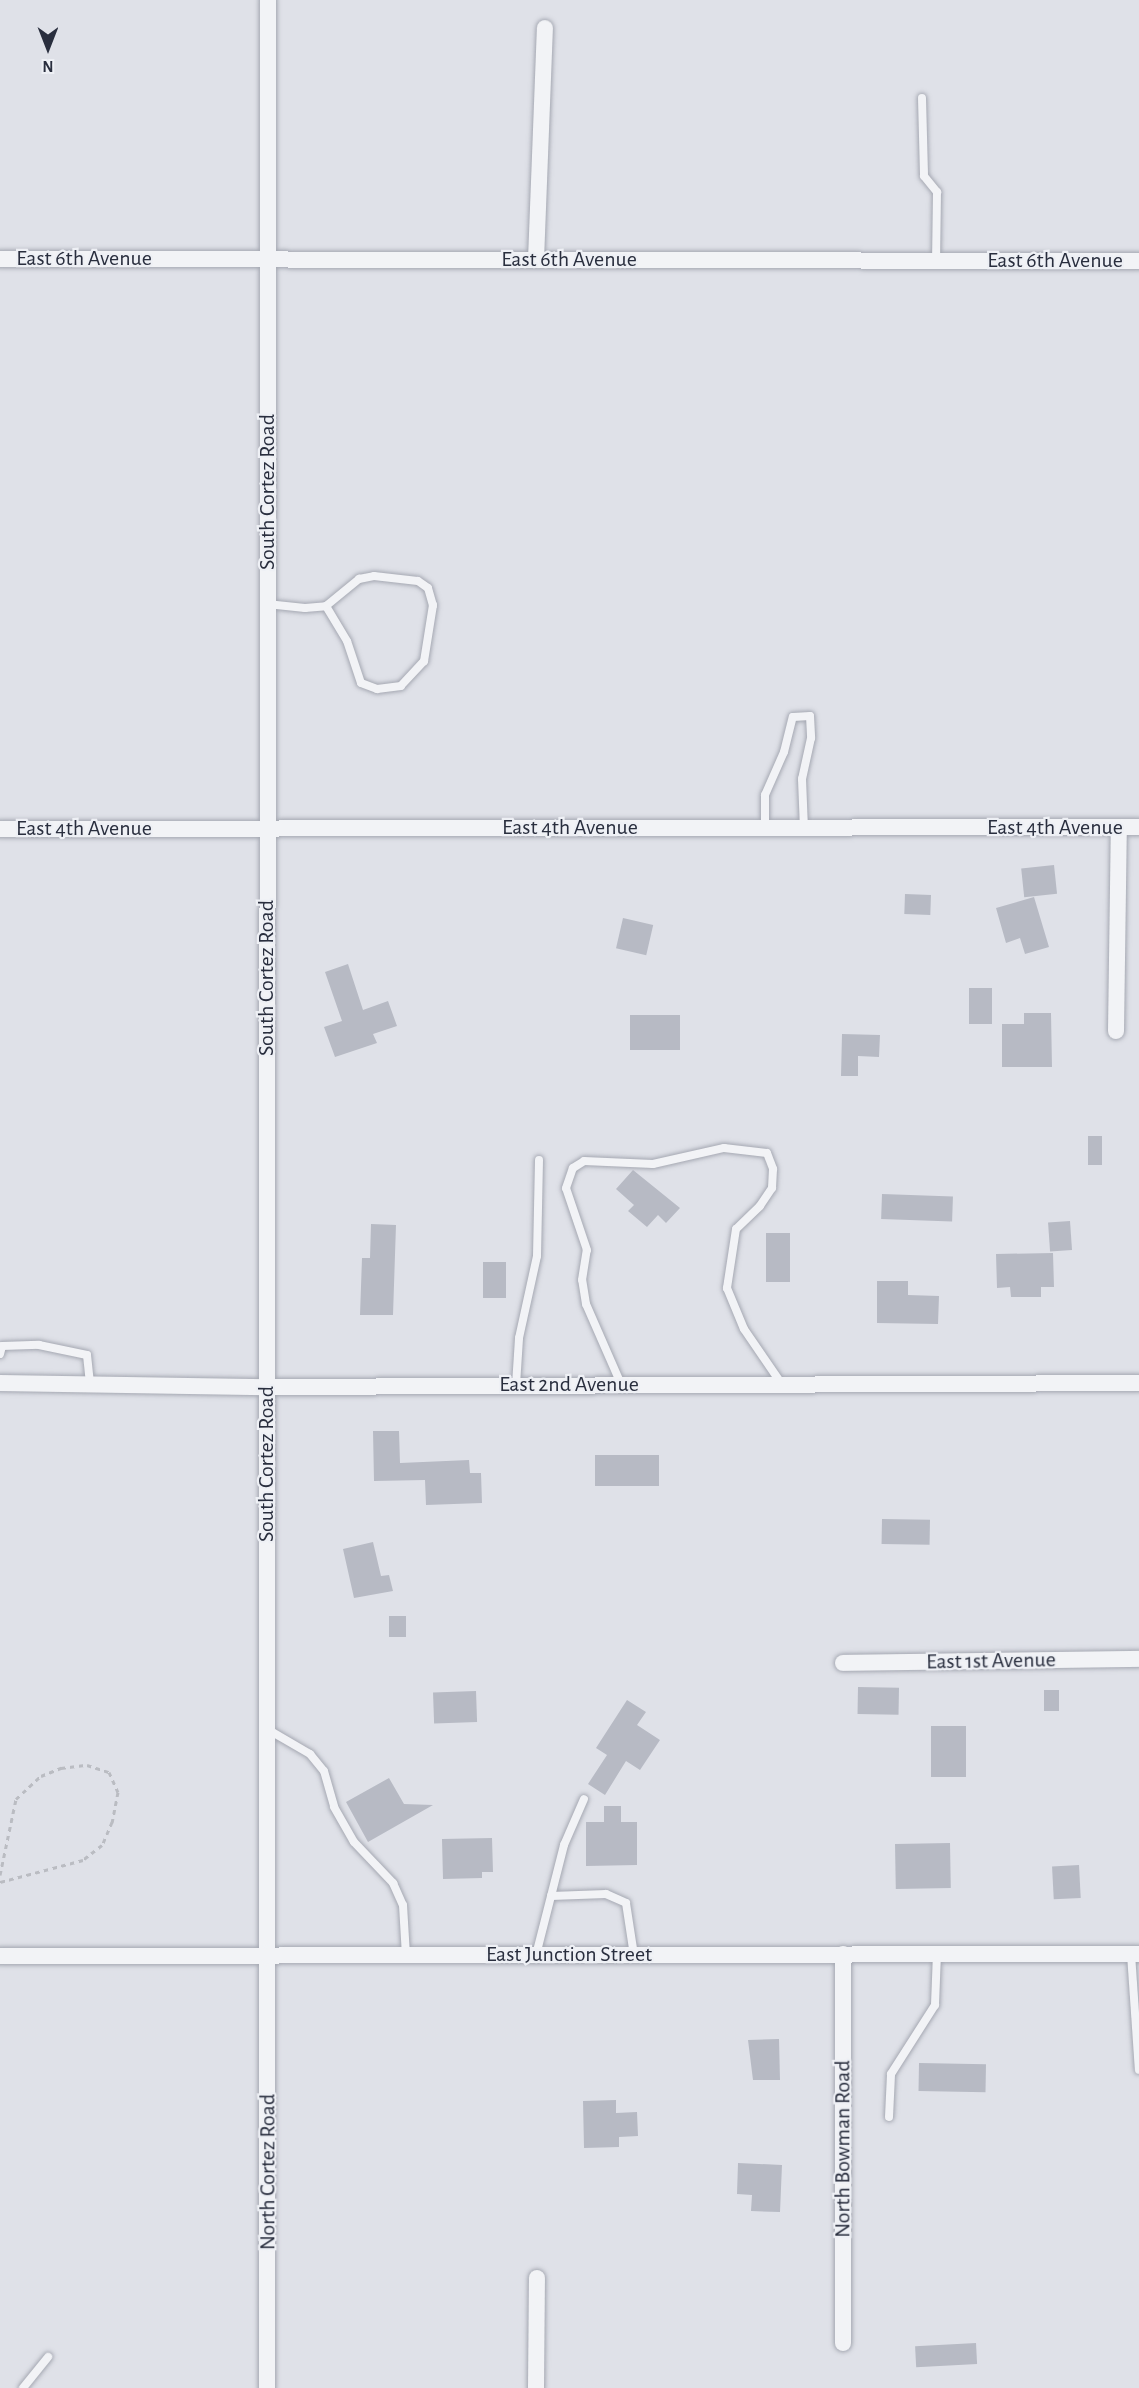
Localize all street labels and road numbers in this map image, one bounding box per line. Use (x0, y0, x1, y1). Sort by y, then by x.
street label: East 6th Avenue (16, 246, 152, 272)
street label: East 6th Avenue (501, 247, 637, 273)
street label: East 6th Avenue (987, 248, 1123, 274)
street label: South Cortez Road (255, 414, 281, 570)
street label: East 4th Avenue (502, 815, 638, 841)
street label: East 4th Avenue (987, 815, 1123, 841)
street label: East 4th Avenue (16, 816, 152, 842)
street label: South Cortez Road (254, 900, 280, 1056)
street label: East 2nd Avenue (499, 1372, 639, 1398)
street label: South Cortez Road (254, 1386, 280, 1542)
street label: East 1st Avenue (926, 1647, 1056, 1675)
street label: East Junction Street (486, 1942, 652, 1968)
street label: North Bowman Road (830, 2060, 856, 2238)
street label: North Cortez Road (255, 2094, 281, 2250)

